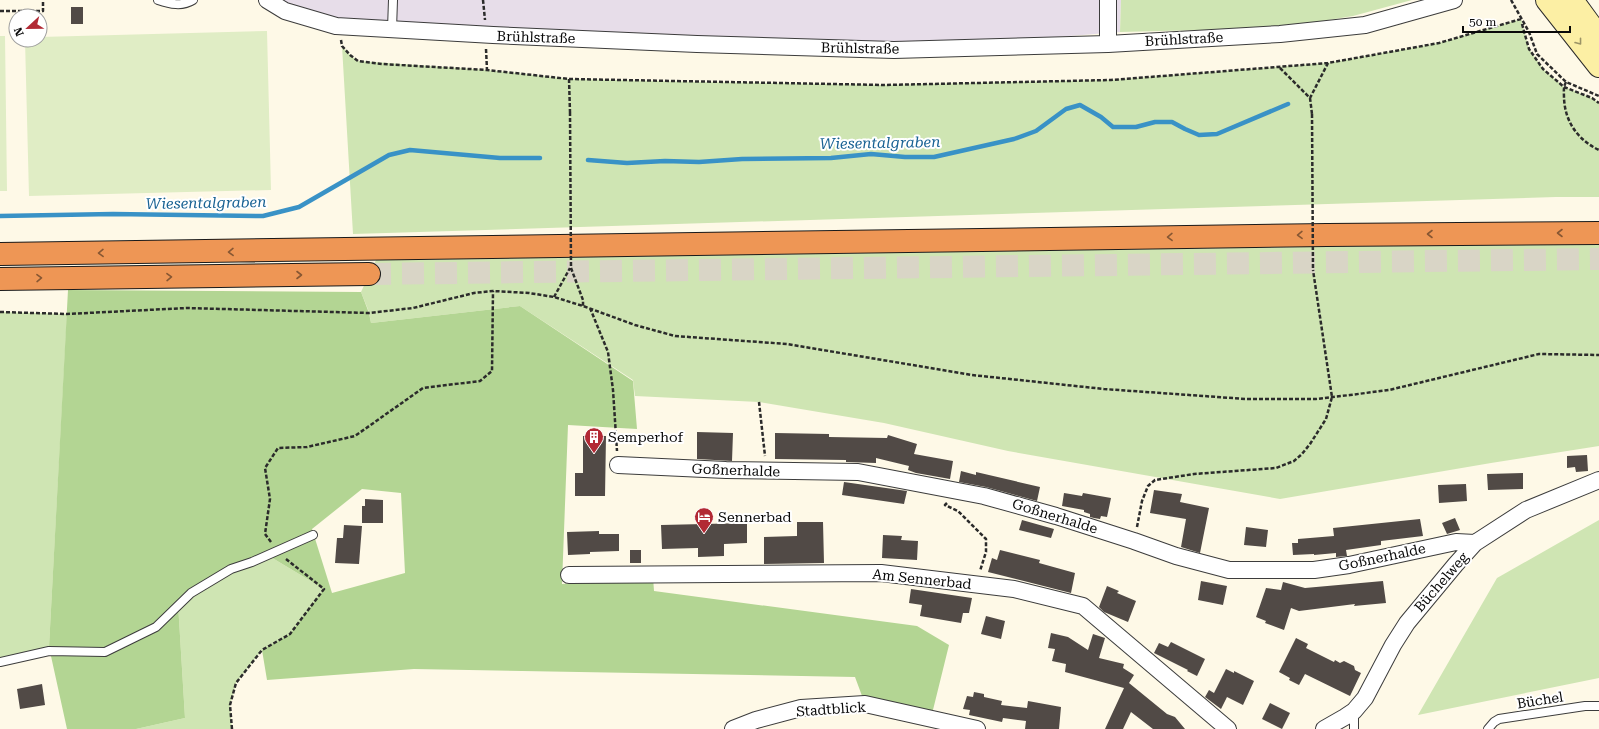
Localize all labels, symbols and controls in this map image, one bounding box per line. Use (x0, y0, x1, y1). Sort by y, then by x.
north arrow (8, 8, 48, 48)
scale bar (1463, 8, 1570, 34)
text: 50 m (1469, 15, 1496, 29)
text: N (11, 25, 27, 38)
street label: Brühlstraße (496, 28, 576, 46)
street label: Brühlstraße (1144, 29, 1224, 49)
one-way arrow (1575, 38, 1582, 45)
street label: Brühlstraße (821, 39, 900, 57)
water label: Wiesentalgraben (820, 133, 940, 153)
water label: Wiesentalgraben (146, 193, 266, 213)
one-way arrow (1557, 229, 1563, 237)
one-way arrow (1427, 230, 1433, 238)
one-way arrow (1297, 231, 1303, 239)
one-way arrow (1167, 233, 1173, 241)
one-way arrow (228, 248, 234, 256)
one-way arrow (98, 249, 104, 257)
one-way arrow (296, 271, 302, 279)
one-way arrow (166, 273, 172, 281)
one-way arrow (36, 274, 42, 283)
building icon: Semperhof (583, 426, 605, 454)
place label: Semperhof (608, 429, 683, 445)
street label: Goßnerhalde (691, 460, 781, 480)
street label: Goßnerhalde (1010, 495, 1100, 537)
hotel icon: Sennerbad (693, 506, 715, 534)
place label: Sennerbad (718, 509, 791, 525)
street label: Goßnerhalde (1337, 540, 1427, 574)
street label: Büchelweg (1411, 549, 1471, 615)
street label: Am Sennerbad (872, 566, 972, 592)
street label: Büchel (1516, 688, 1565, 712)
street label: Stadtblick (796, 699, 867, 719)

